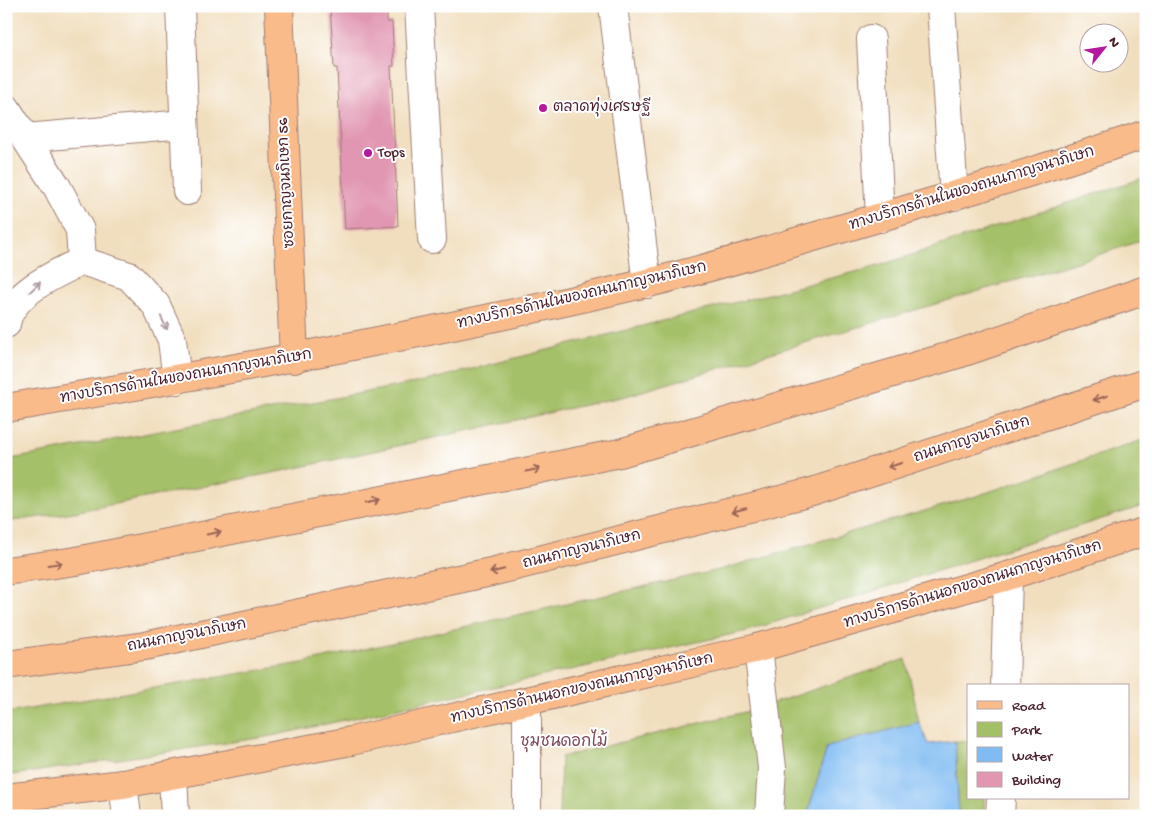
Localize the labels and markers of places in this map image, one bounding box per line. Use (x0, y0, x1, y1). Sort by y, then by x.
place label: ตลาดทุ่งเศรษฐี (553, 96, 651, 117)
marker: ตลาดทุ่งเศรษฐี (537, 102, 549, 114)
place label: Tops (377, 144, 405, 162)
marker: Tops (362, 147, 374, 159)

